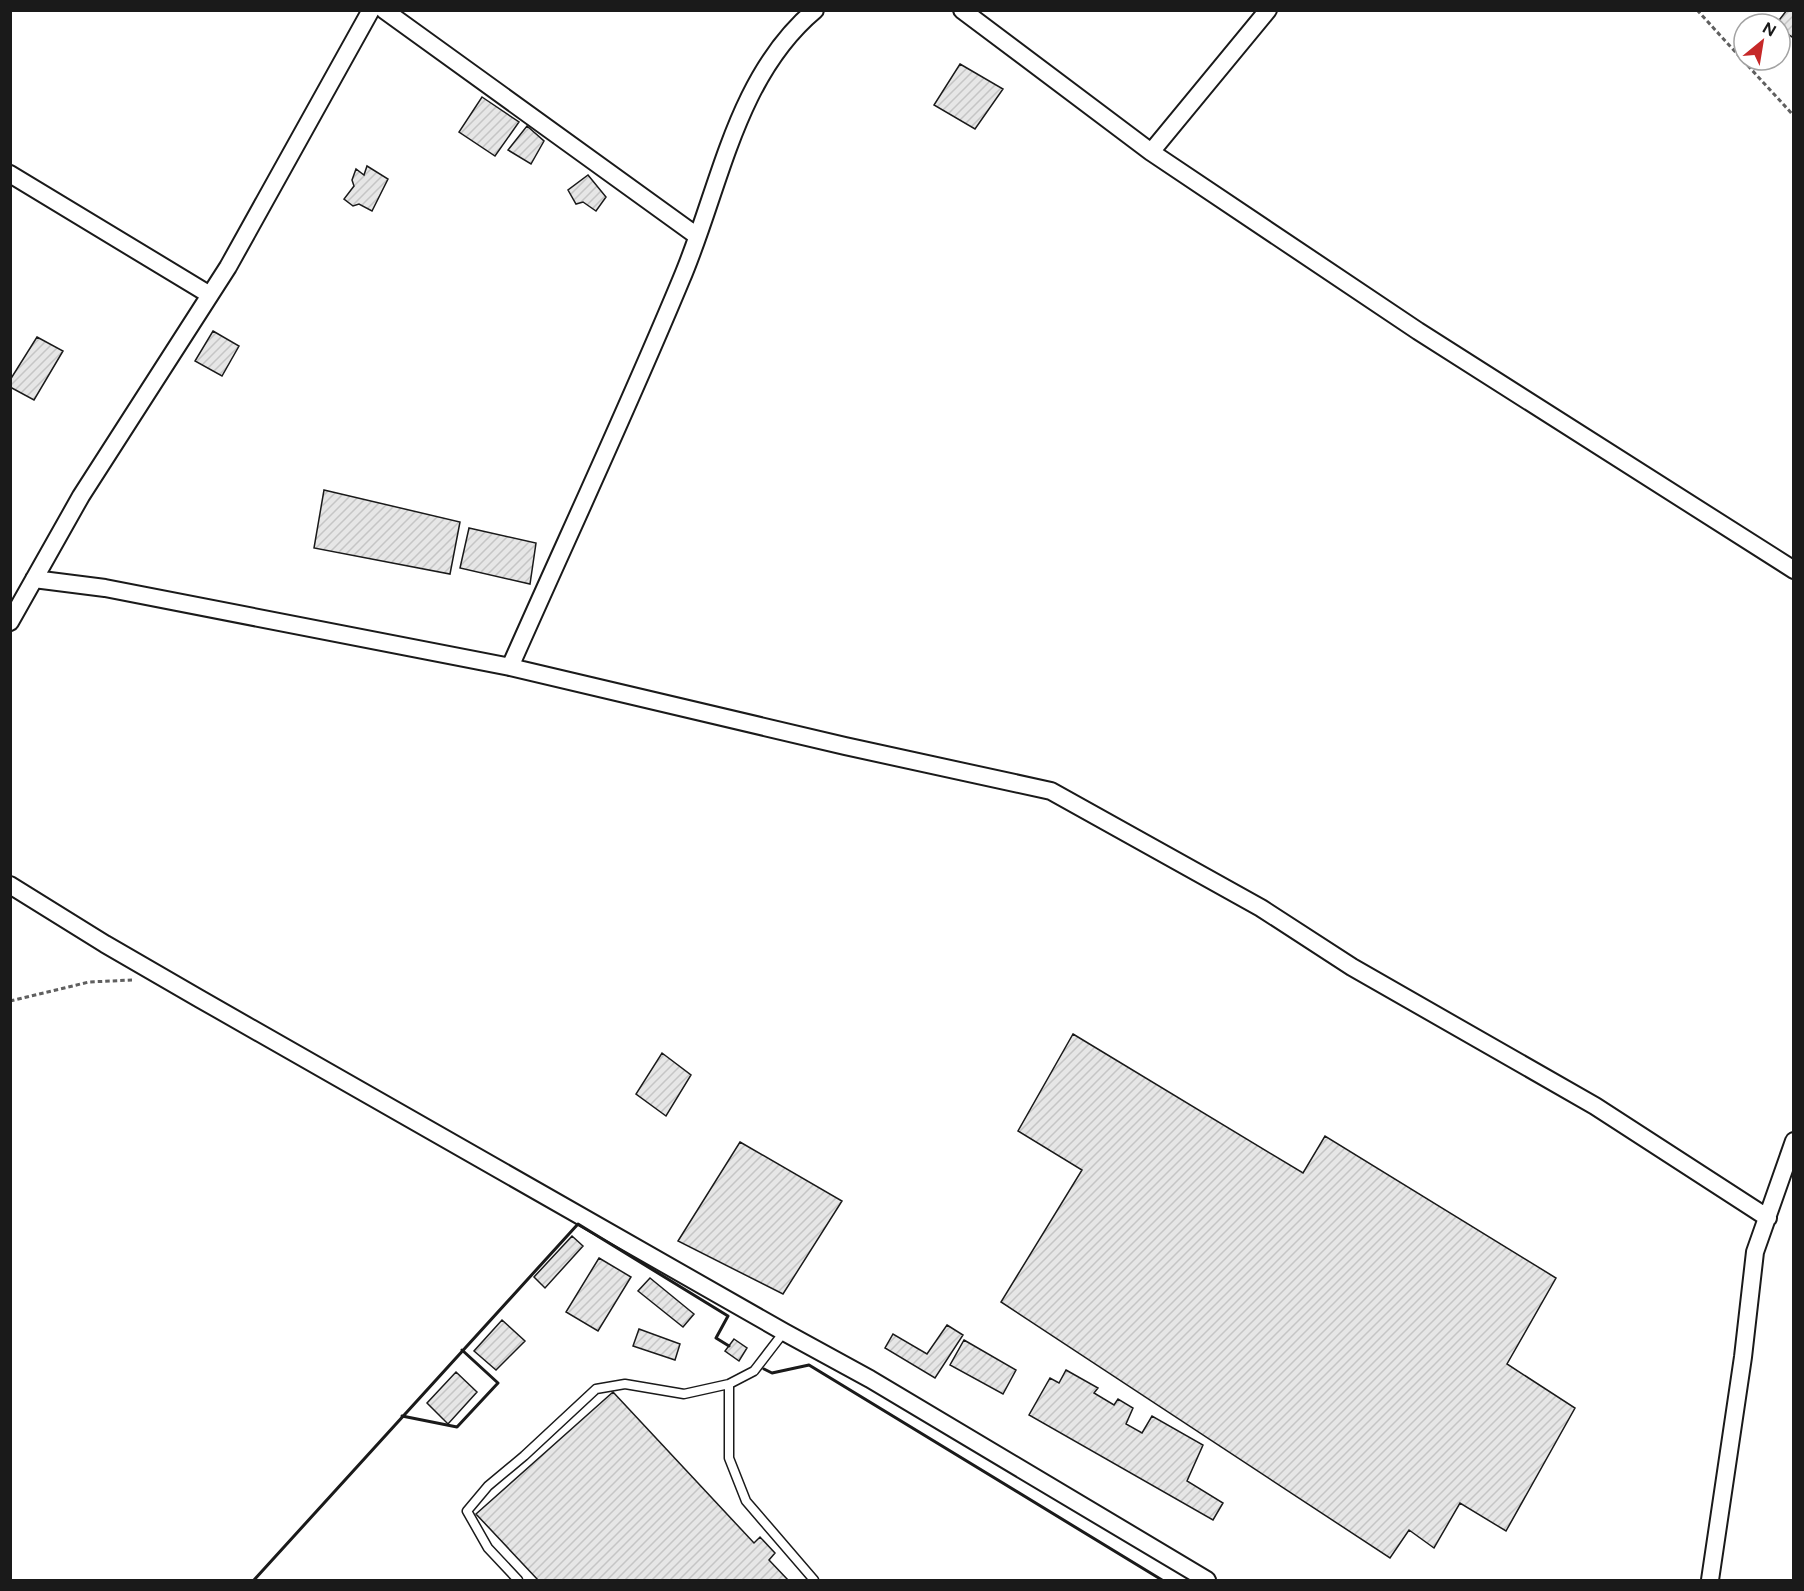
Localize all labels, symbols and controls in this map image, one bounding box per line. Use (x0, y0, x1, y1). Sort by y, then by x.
north arrow (1732, 12, 1792, 72)
text: N (1759, 18, 1779, 41)

